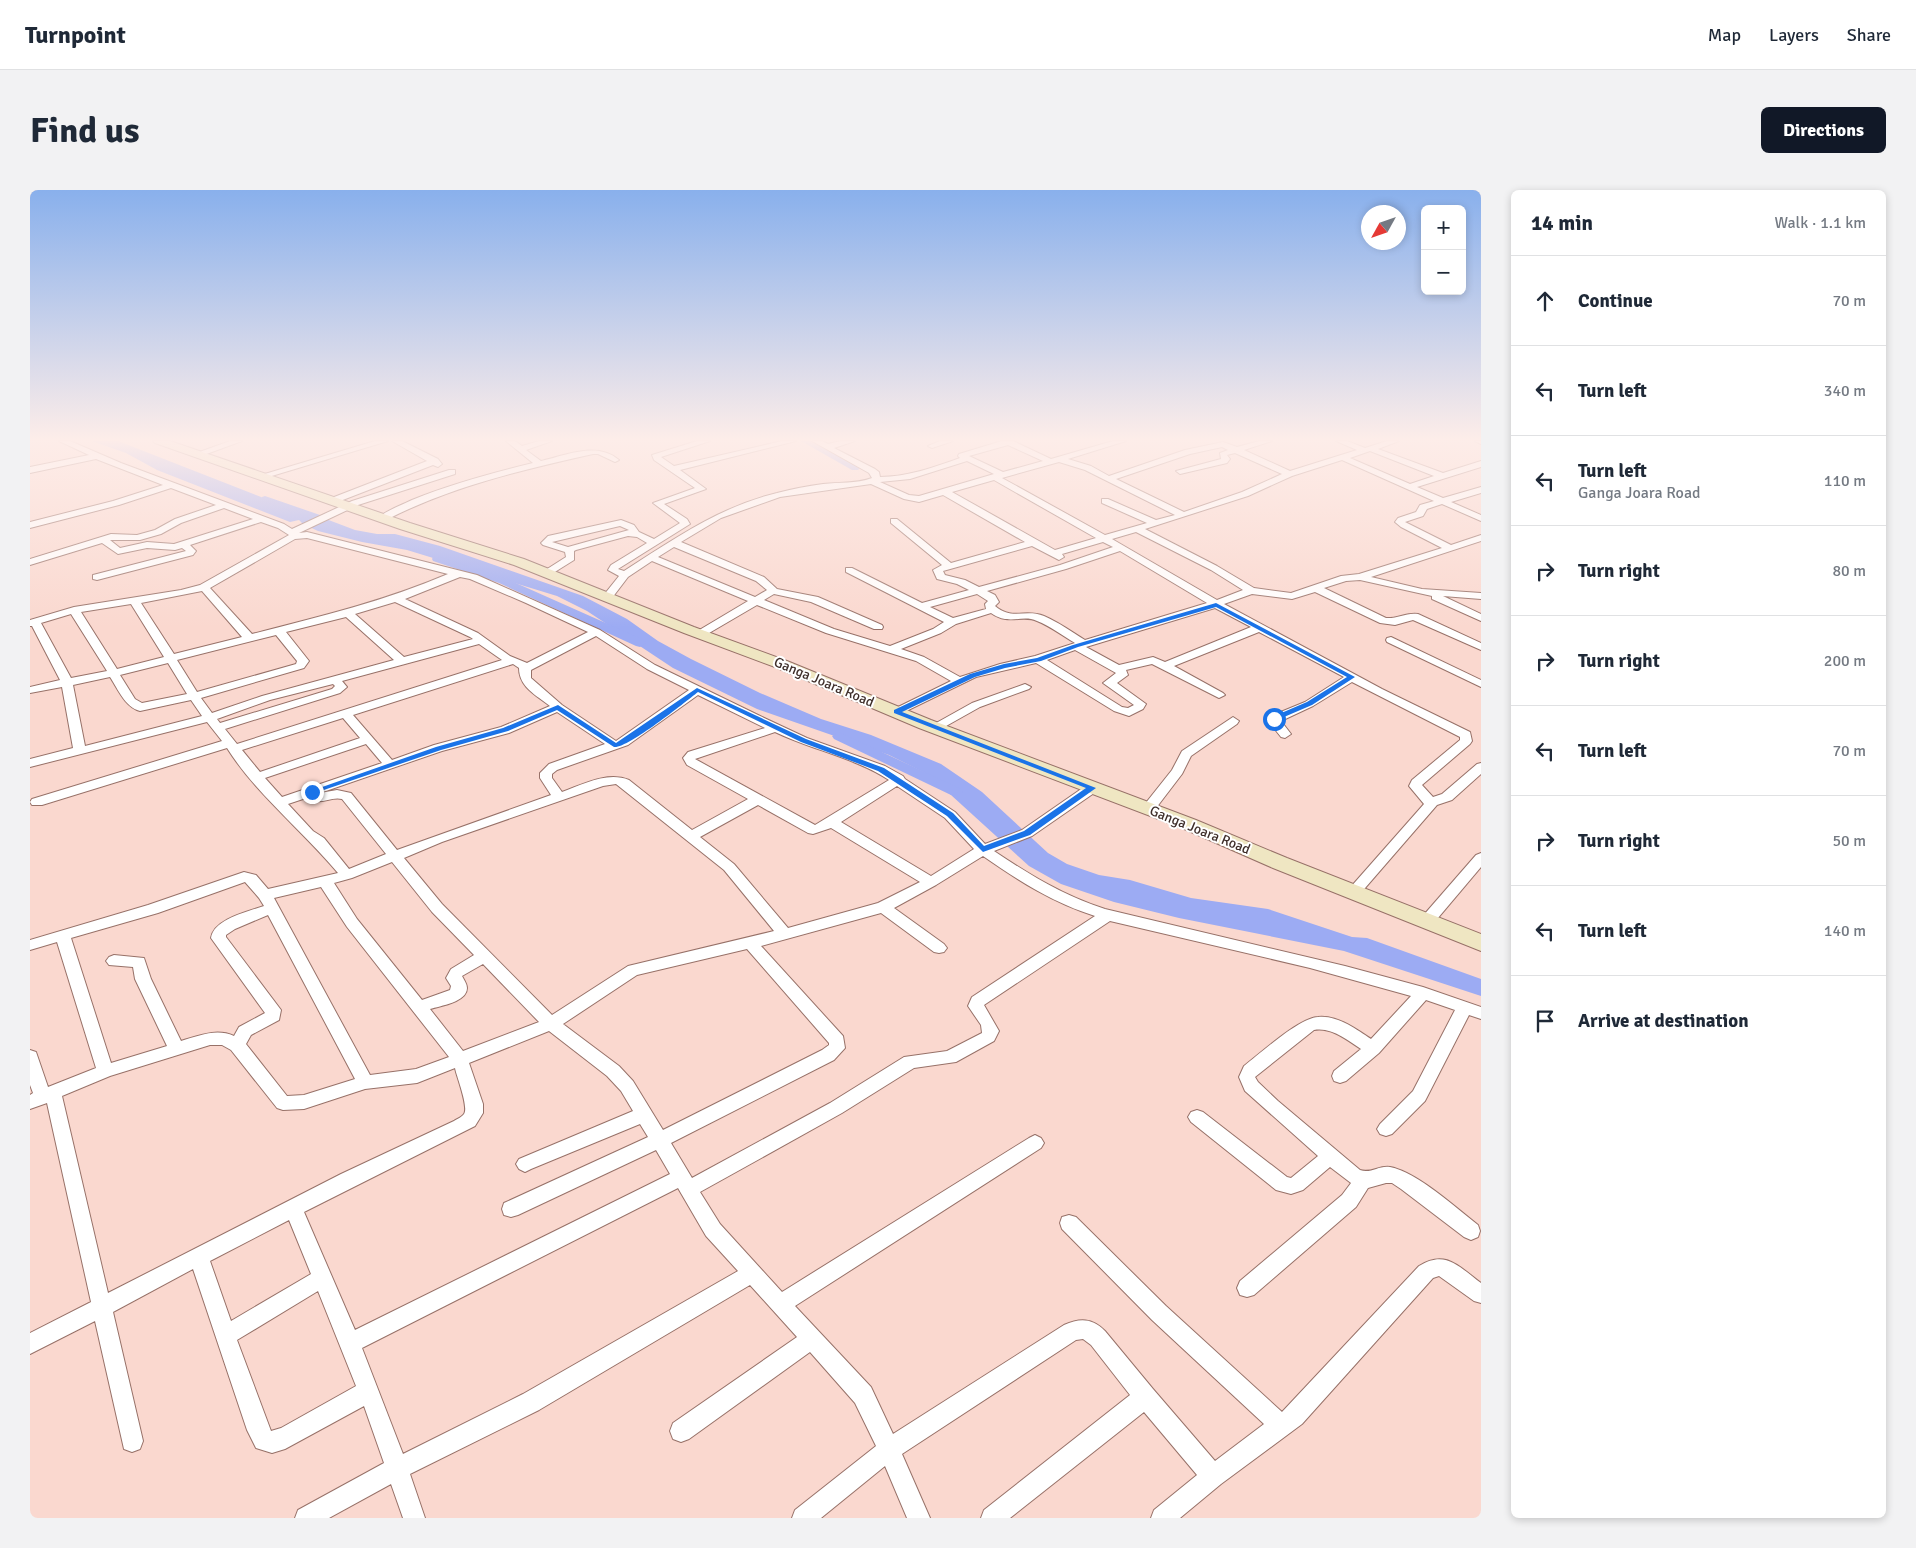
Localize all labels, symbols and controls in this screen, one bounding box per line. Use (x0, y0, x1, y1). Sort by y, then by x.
text: Turnpoint (25, 20, 126, 50)
text: Map (1708, 24, 1741, 46)
text: Layers (1769, 24, 1819, 46)
text: Share (1847, 24, 1891, 46)
button: Directions (1761, 107, 1886, 153)
text: Find us (30, 109, 140, 152)
north arrow (1361, 205, 1406, 250)
map controls (1421, 205, 1466, 295)
button: + (1421, 205, 1466, 250)
text: 14 min (1531, 210, 1593, 236)
text: Walk · 1.1 km (1774, 213, 1866, 233)
button: − (1421, 250, 1466, 295)
icon: ahead (1531, 287, 1559, 315)
text: Continue (1578, 289, 1653, 313)
text: 70 m (1832, 291, 1866, 311)
icon: left (1531, 377, 1559, 405)
text: Turn left (1578, 379, 1647, 403)
text: 340 m (1824, 381, 1866, 401)
text: Turn left (1578, 459, 1647, 483)
icon: left (1531, 467, 1559, 495)
text: 110 m (1824, 471, 1866, 491)
text: Ganga Joara Road (1578, 483, 1700, 503)
icon: right (1531, 557, 1559, 585)
text: Turn right (1578, 559, 1660, 583)
text: 80 m (1832, 561, 1866, 581)
icon: right (1531, 647, 1559, 675)
text: Turn right (1578, 649, 1660, 673)
text: 200 m (1824, 651, 1866, 671)
street label: Ganga Joara Road (771, 653, 877, 711)
route start (1263, 708, 1286, 731)
icon: left (1531, 737, 1559, 765)
text: Turn left (1578, 739, 1647, 763)
text: 70 m (1832, 741, 1866, 761)
route end (301, 781, 324, 804)
street label: Ganga Joara Road (1147, 802, 1253, 858)
icon: right (1531, 827, 1559, 855)
text: Turn right (1578, 829, 1660, 853)
text: 50 m (1832, 831, 1866, 851)
icon: left (1531, 917, 1559, 945)
text: Turn left (1578, 919, 1647, 943)
text: 140 m (1824, 921, 1866, 941)
icon: arrive (1531, 1007, 1559, 1035)
text: Arrive at destination (1578, 1009, 1749, 1033)

